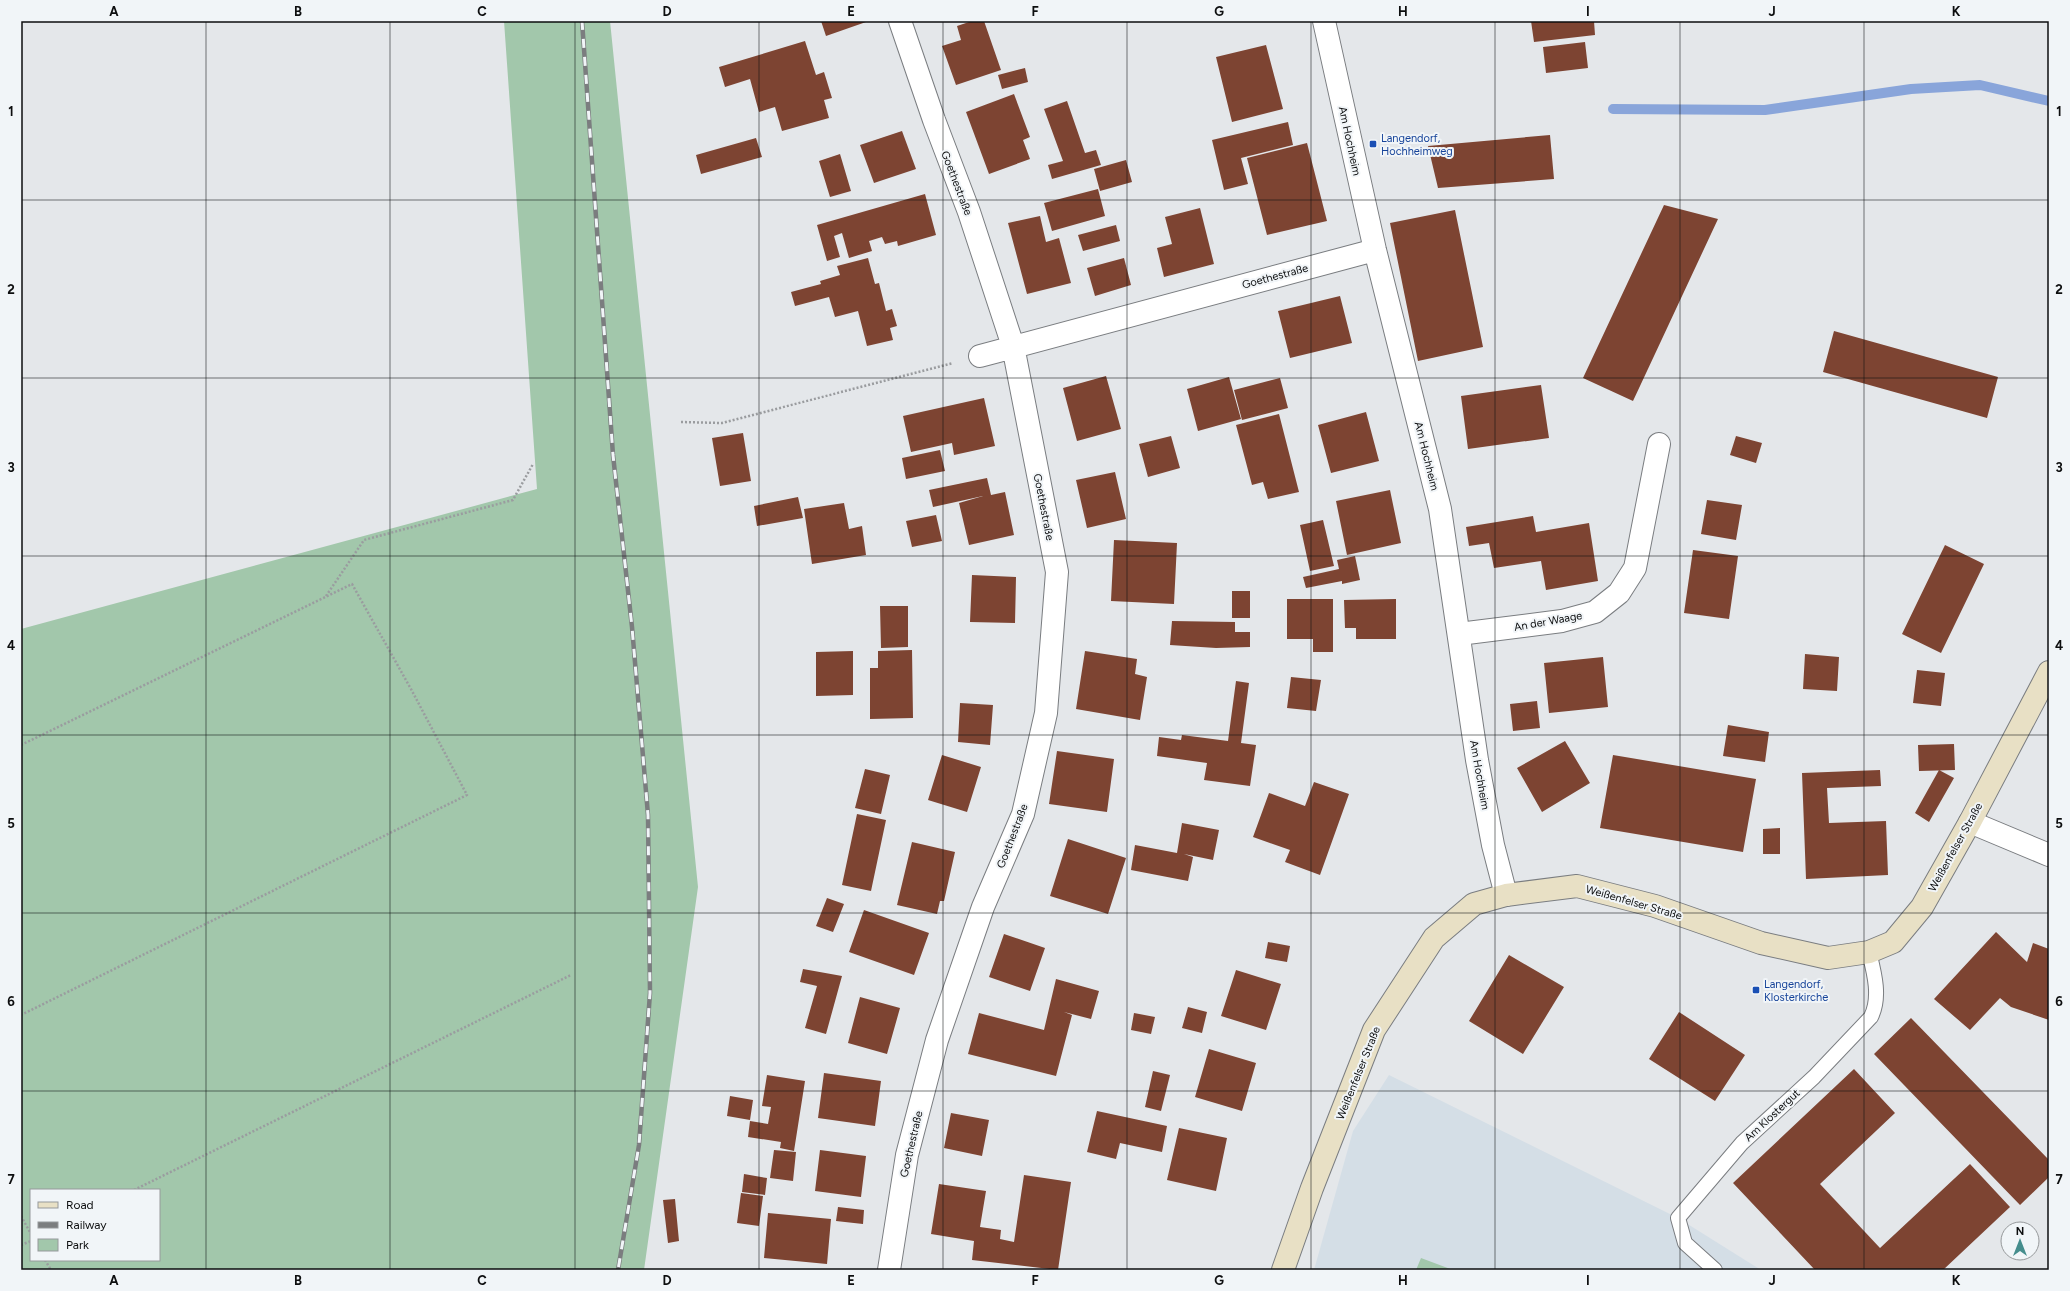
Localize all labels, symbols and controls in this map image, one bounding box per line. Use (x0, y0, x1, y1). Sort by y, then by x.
text: A (109, 4, 119, 19)
text: B (294, 4, 302, 19)
text: C (477, 4, 487, 19)
text: D (662, 4, 672, 19)
text: E (847, 4, 855, 19)
text: F (1031, 4, 1039, 19)
text: G (1214, 4, 1224, 19)
text: H (1398, 4, 1408, 19)
text: I (1586, 4, 1590, 19)
text: J (1768, 4, 1776, 19)
text: K (1952, 4, 1961, 19)
text: 1 (8, 104, 14, 119)
text: 1 (2056, 104, 2062, 119)
street label: Am Hochheim (1336, 105, 1363, 177)
place label: Langendorf, Hochheimweg (1381, 132, 1453, 158)
marker: Langendorf, Hochheimweg (1368, 139, 1378, 149)
street label: Goethestraße (938, 149, 975, 217)
street label: Goethestraße (1241, 261, 1310, 292)
text: 2 (7, 282, 15, 297)
text: 2 (2055, 282, 2063, 297)
street label: Am Hochheim (1412, 420, 1441, 492)
text: 3 (7, 460, 15, 475)
text: 3 (2055, 460, 2063, 475)
street label: Goethestraße (1031, 473, 1056, 542)
street label: An der Waage (1513, 609, 1583, 634)
text: 4 (7, 638, 15, 653)
text: 4 (2055, 638, 2063, 653)
street label: Am Hochheim (1467, 739, 1492, 811)
street label: Weißenfelser Straße (1926, 801, 1985, 894)
street label: Goethestraße (994, 802, 1031, 870)
text: 5 (7, 816, 15, 831)
text: 5 (2055, 816, 2063, 831)
street label: Weißenfelser Straße (1584, 883, 1683, 922)
place label: Langendorf, Klosterkirche (1764, 978, 1828, 1004)
marker: Langendorf, Klosterkirche (1751, 985, 1761, 995)
text: 6 (7, 994, 15, 1009)
text: 6 (2055, 994, 2063, 1009)
street label: Weißenfelser Straße (1334, 1025, 1383, 1122)
street label: Am Klostergut (1742, 1086, 1803, 1144)
street label: Goethestraße (898, 1110, 925, 1179)
text: 7 (7, 1172, 15, 1187)
text: 7 (2055, 1172, 2063, 1187)
legend (30, 1189, 160, 1261)
text: Road (66, 1198, 94, 1212)
text: Railway (66, 1218, 107, 1232)
north arrow (2000, 1221, 2040, 1261)
text: N (2016, 1225, 2024, 1238)
text: Park (66, 1238, 89, 1252)
text: A (109, 1273, 119, 1288)
text: B (294, 1273, 302, 1288)
text: C (477, 1273, 487, 1288)
text: D (662, 1273, 672, 1288)
text: E (847, 1273, 855, 1288)
text: F (1031, 1273, 1039, 1288)
text: G (1214, 1273, 1224, 1288)
text: H (1398, 1273, 1408, 1288)
text: I (1586, 1273, 1590, 1288)
text: J (1768, 1273, 1776, 1288)
text: K (1952, 1273, 1961, 1288)

